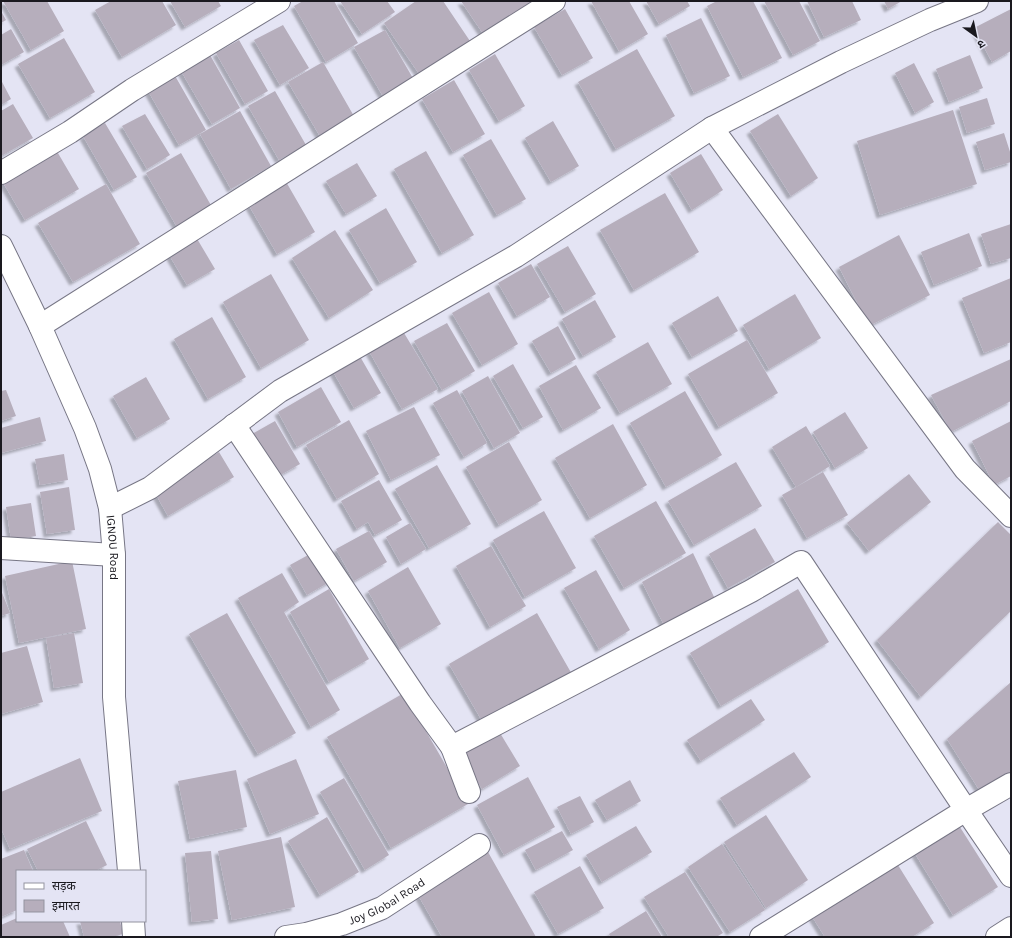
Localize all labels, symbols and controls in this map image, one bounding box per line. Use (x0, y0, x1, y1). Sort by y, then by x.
north arrow (956, 16, 996, 56)
text: उ (974, 37, 987, 51)
street label: IGNOU Road (104, 514, 121, 580)
legend (16, 870, 146, 922)
street label: Joy Global Road (347, 875, 428, 928)
text: सड़क (52, 879, 77, 893)
text: इमारत (52, 899, 81, 913)

